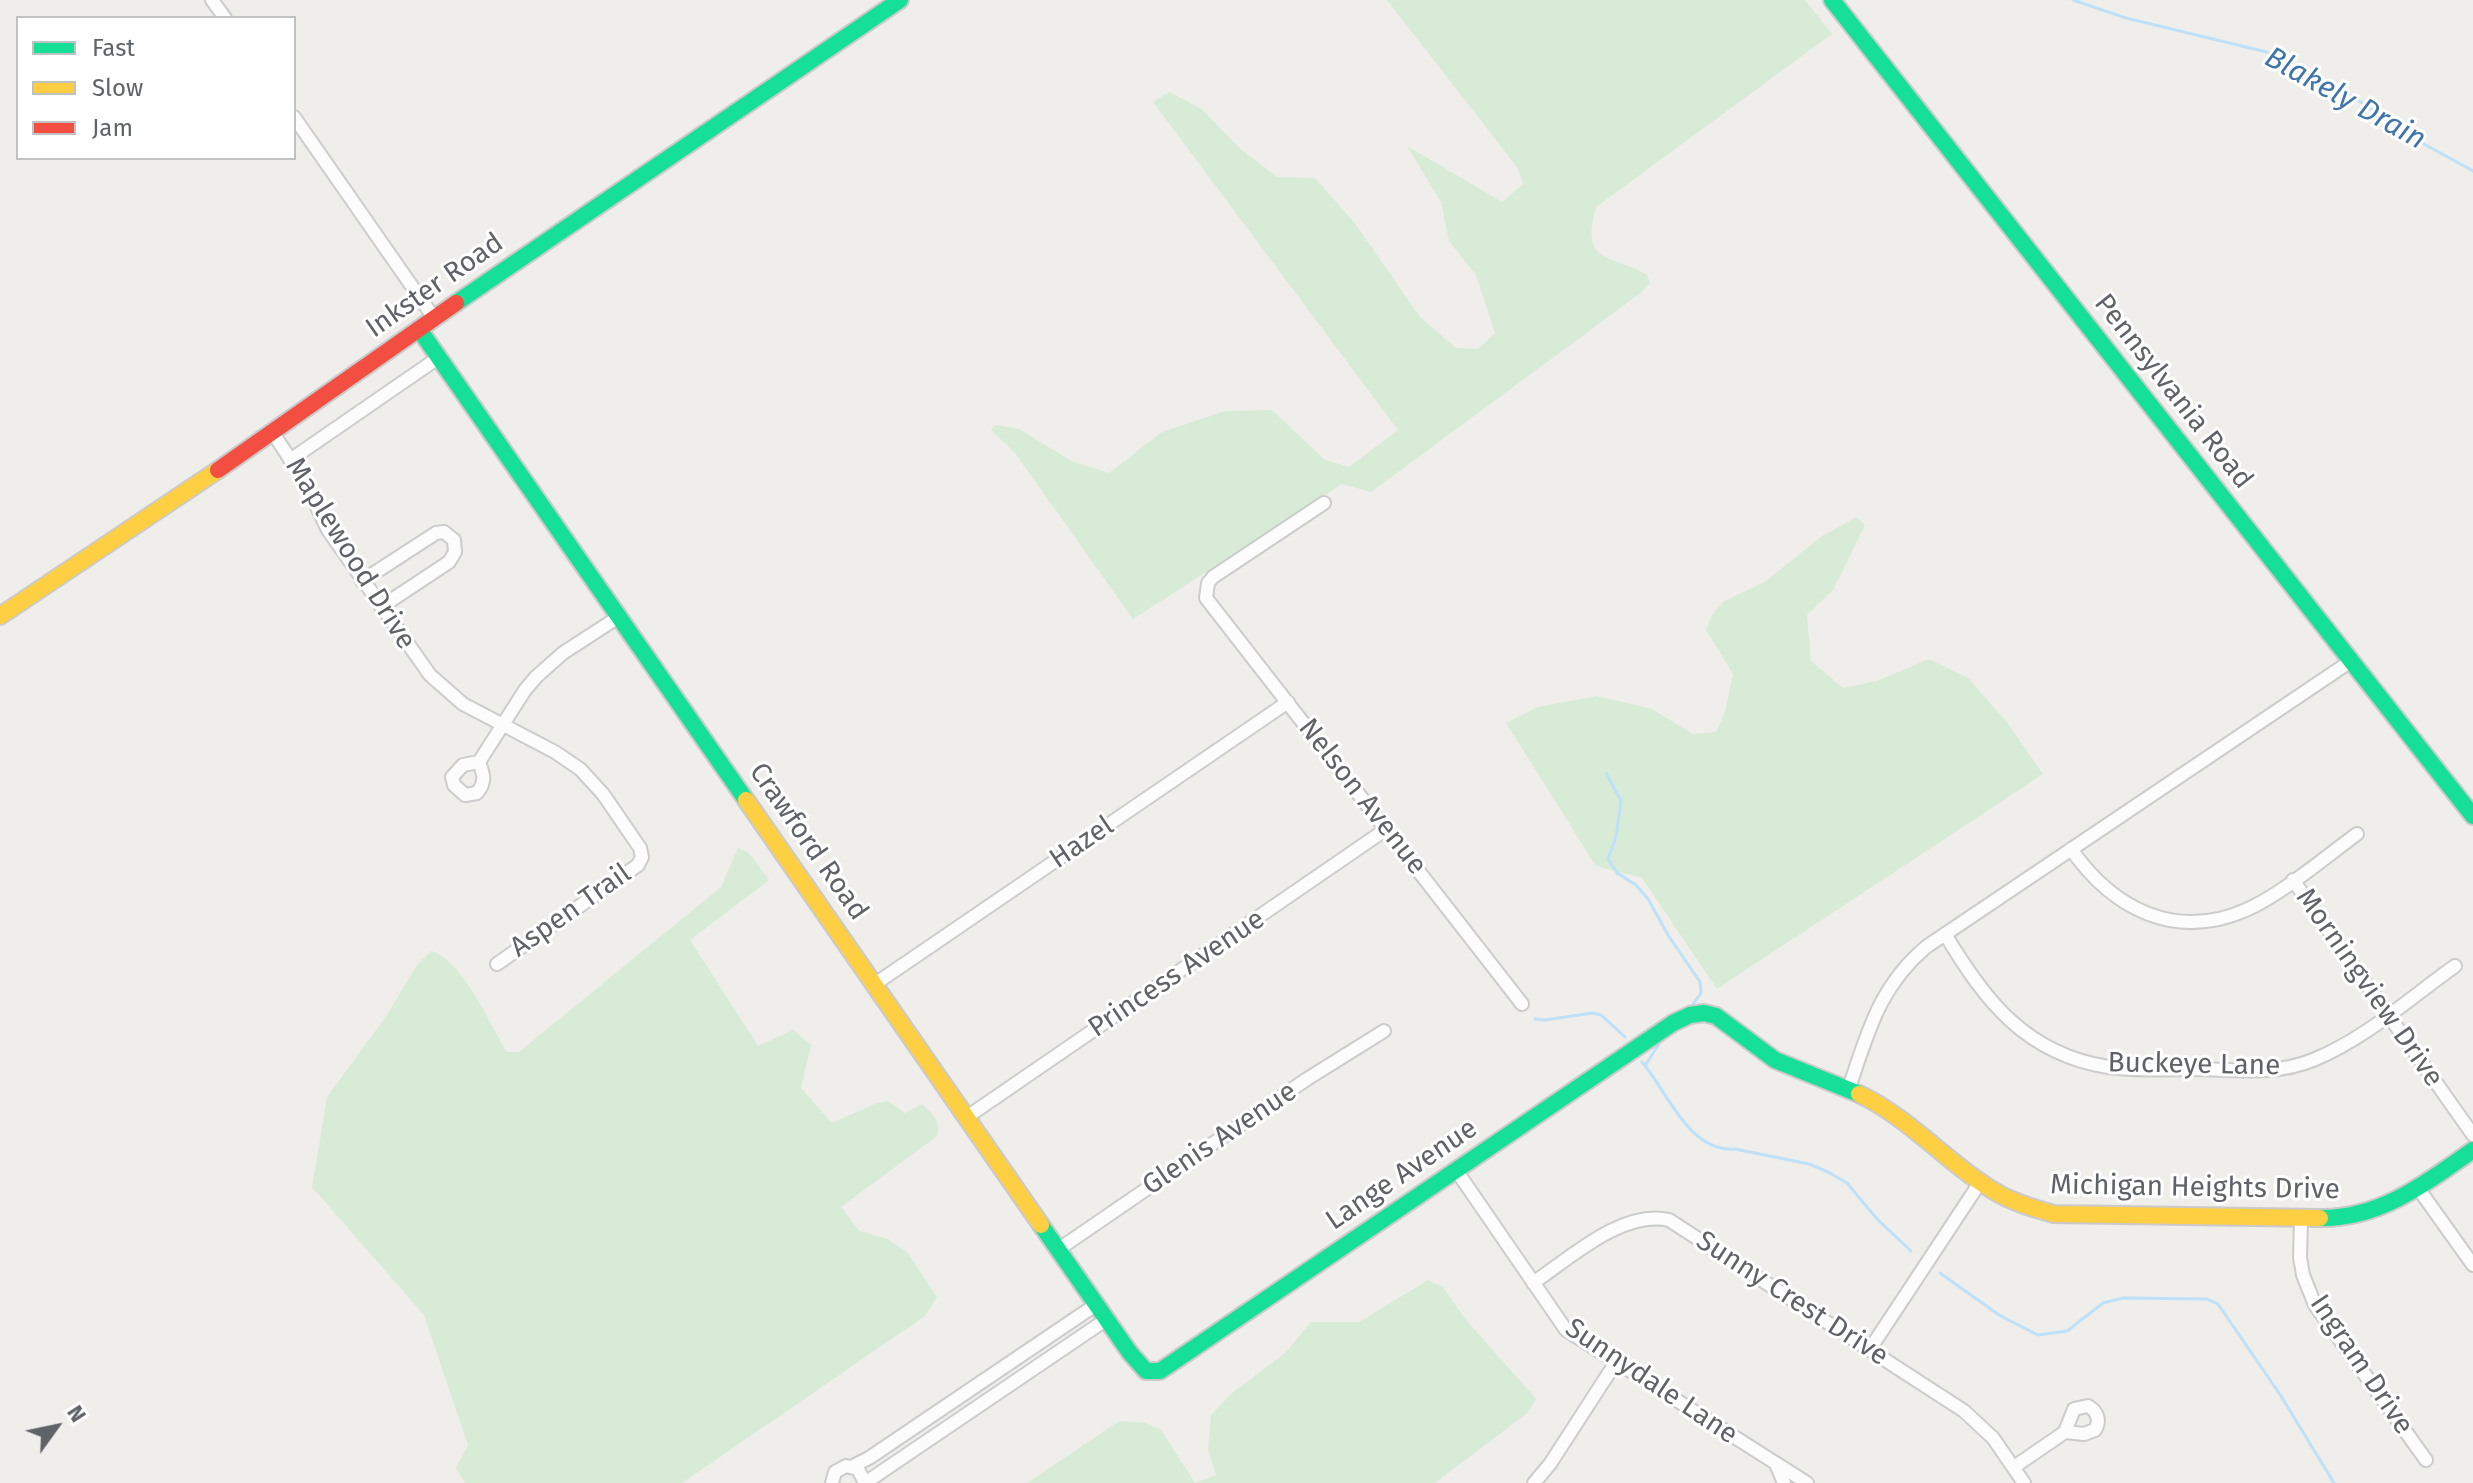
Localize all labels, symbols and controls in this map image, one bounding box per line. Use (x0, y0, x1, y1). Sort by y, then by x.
legend (16, 16, 296, 160)
text: Fast (92, 34, 135, 62)
water label: Blakely Drain (2258, 40, 2432, 158)
text: Slow (92, 74, 143, 102)
text: Jam (92, 114, 133, 142)
street label: Inkster Road (360, 226, 510, 346)
street label: Pennsylvania Road (2087, 288, 2259, 496)
street label: Maplewood Drive (278, 452, 422, 656)
street label: Nelson Avenue (1291, 712, 1433, 882)
street label: Crawford Road (741, 757, 875, 927)
street label: Hazel (1044, 810, 1120, 876)
street label: Aspen Trail (504, 857, 638, 965)
street label: Morningview Drive (2288, 882, 2450, 1094)
street label: Princess Avenue (1083, 903, 1271, 1045)
street label: Buckeye Lane (2107, 1047, 2281, 1083)
street label: Glenis Avenue (1137, 1075, 1303, 1203)
street label: Lange Avenue (1320, 1112, 1484, 1238)
street label: Michigan Heights Drive (2050, 1169, 2340, 1207)
street label: Sunny Crest Drive (1690, 1224, 1894, 1374)
street label: Ingram Drive (2302, 1289, 2420, 1441)
street label: Sunnydale Lane (1558, 1312, 1744, 1452)
north arrow (16, 1387, 96, 1467)
text: N (61, 1400, 92, 1427)

